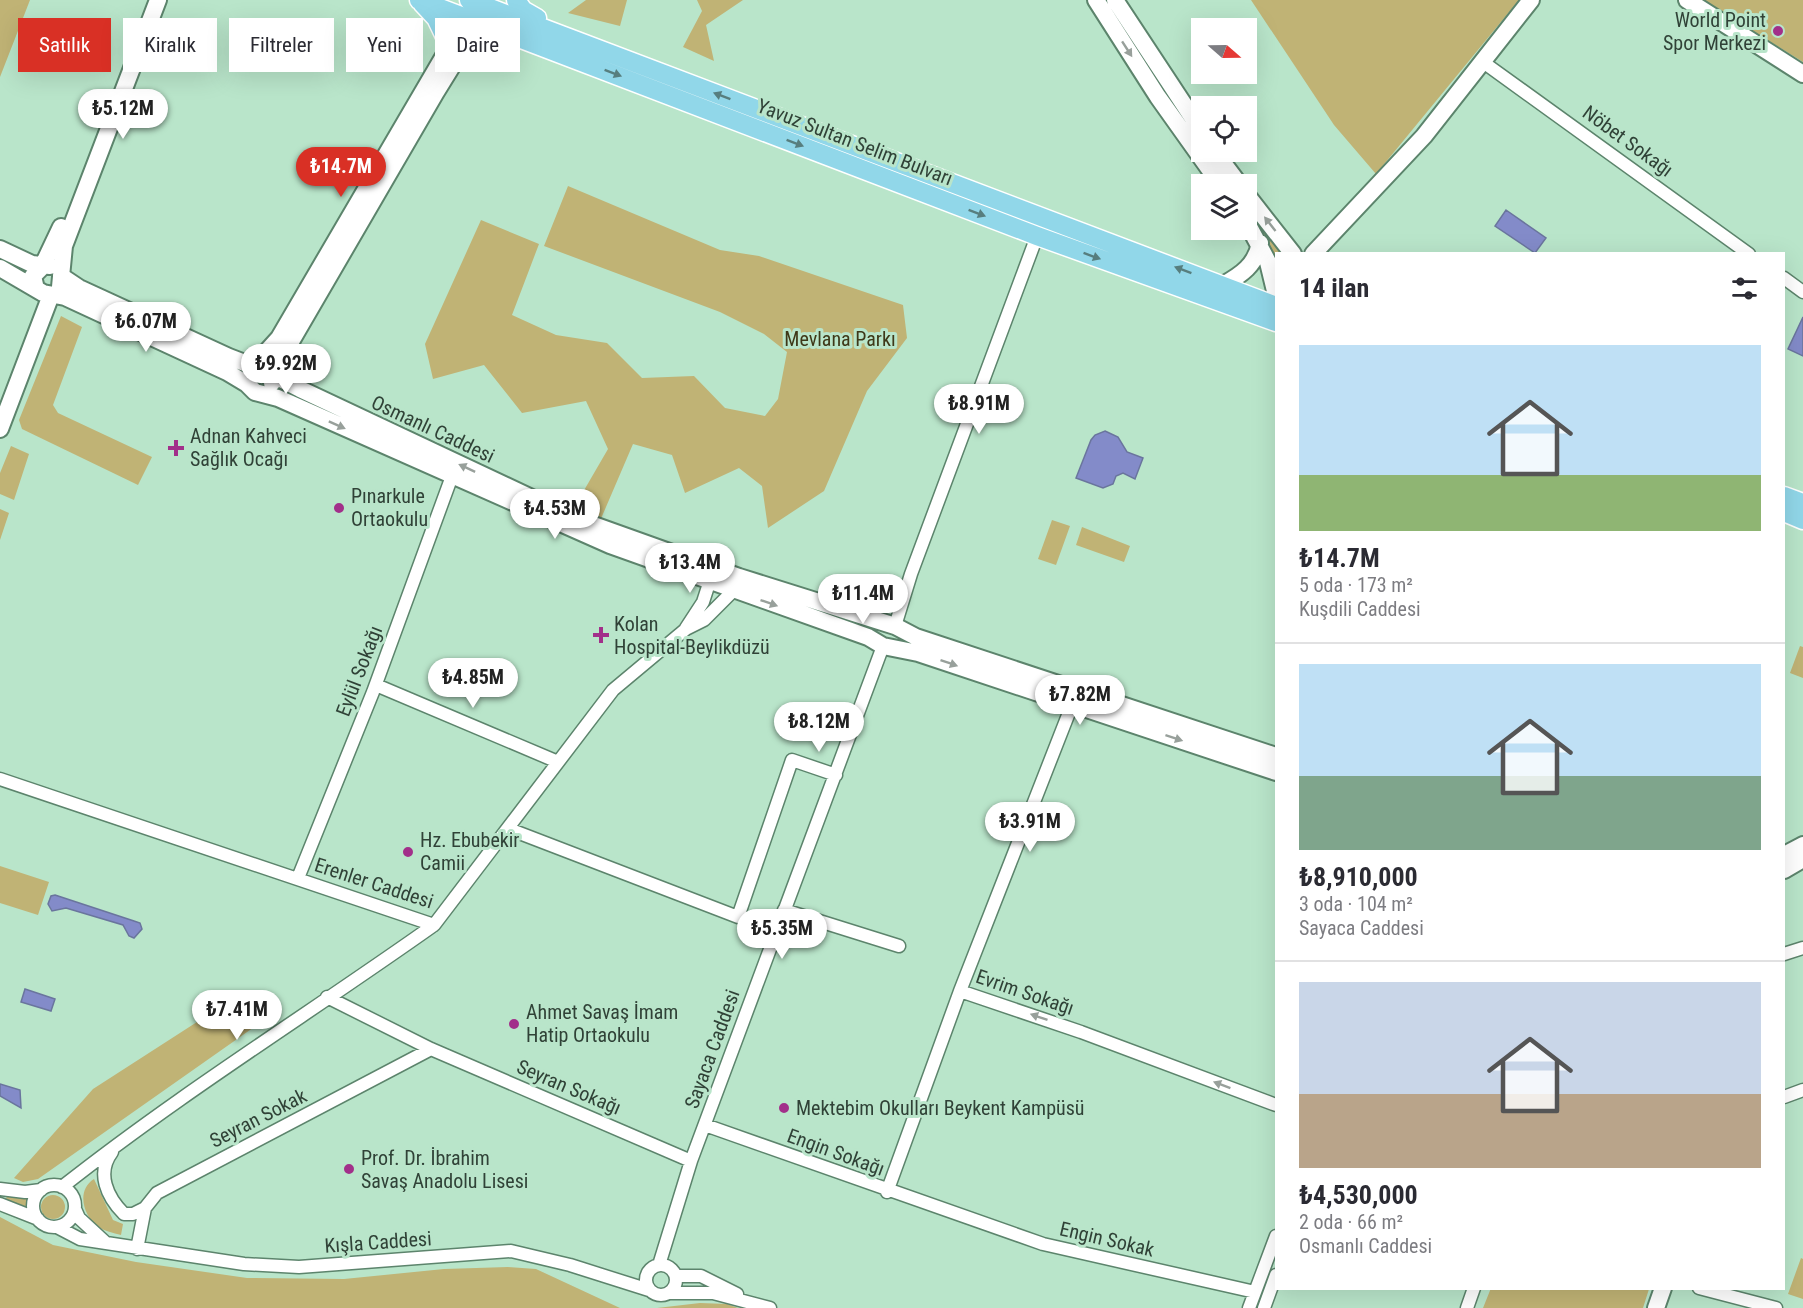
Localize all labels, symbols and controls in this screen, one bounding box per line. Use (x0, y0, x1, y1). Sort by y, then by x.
place label: World Point Spor Merkezi (1663, 8, 1766, 55)
chip: Satılık (18, 18, 111, 72)
chip: Kiralık (123, 18, 217, 72)
chip: Filtreler (229, 18, 334, 72)
chip: Yeni (346, 18, 423, 72)
chip: Daire (435, 18, 520, 72)
north arrow (1191, 18, 1257, 84)
map controls (1191, 18, 1257, 240)
marker: World Point Spor Merkezi (1771, 24, 1785, 38)
one-way arrow (1121, 41, 1133, 57)
one-way arrow (604, 69, 622, 78)
pin: ₺5.12M (74, 89, 172, 140)
one-way arrow (713, 91, 731, 100)
street label: Yavuz Sultan Selim Bulvarı (754, 94, 956, 190)
text: ₺5.12M (92, 96, 154, 120)
button: locate (1191, 96, 1257, 162)
street label: Nöbet Sokağı (1578, 100, 1678, 182)
one-way arrow (786, 139, 804, 149)
pin: ₺14.7M (292, 147, 390, 198)
text: ₺14.7M (310, 154, 372, 178)
button: layers (1191, 174, 1257, 240)
one-way arrow (968, 208, 986, 218)
one-way arrow (1263, 216, 1276, 232)
one-way arrow (1083, 251, 1101, 261)
one-way arrow (1173, 265, 1191, 275)
icon: filters (1728, 272, 1761, 305)
text: 14 ilan (1299, 273, 1369, 303)
pin: ₺6.07M (97, 302, 195, 353)
text: ₺6.07M (115, 309, 177, 333)
park label: Mevlana Parkı (784, 327, 896, 351)
pin: ₺9.92M (237, 344, 335, 395)
text: ₺9.92M (255, 351, 317, 375)
pin: ₺8.91M (930, 384, 1028, 435)
icon: home (1476, 384, 1584, 492)
street label: Osmanlı Caddesi (368, 390, 498, 468)
text: ₺8.91M (948, 391, 1010, 415)
one-way arrow (329, 420, 346, 429)
place label: Adnan Kahveci Sağlık Ocağı (190, 424, 307, 471)
marker: Adnan Kahveci Sağlık Ocağı (167, 439, 185, 457)
one-way arrow (458, 464, 475, 473)
place label: Pınarkule Ortaokulu (351, 484, 428, 531)
pin: ₺4.53M (506, 489, 604, 540)
text: ₺4.53M (524, 496, 586, 520)
marker: Pınarkule Ortaokulu (332, 501, 346, 515)
pin: ₺13.4M (641, 543, 739, 594)
text: ₺14.7M (1299, 543, 1380, 573)
text: ₺13.4M (659, 550, 721, 574)
text: 5 oda · 173 m² (1299, 573, 1413, 597)
pin: ₺11.4M (814, 574, 912, 625)
text: ₺11.4M (832, 581, 894, 605)
text: Kuşdili Caddesi (1299, 597, 1421, 621)
one-way arrow (761, 598, 779, 608)
place label: Kolan Hospital-Beylikdüzü (614, 612, 770, 659)
street label: Eylül Sokağı (331, 622, 387, 720)
marker: Kolan Hospital-Beylikdüzü (592, 626, 610, 644)
pin: ₺4.85M (424, 658, 522, 709)
one-way arrow (941, 659, 959, 669)
text: ₺4.85M (442, 665, 504, 689)
pin: ₺7.82M (1031, 675, 1129, 726)
text: ₺7.82M (1049, 682, 1111, 706)
pin: ₺8.12M (770, 702, 868, 753)
icon: home (1476, 703, 1584, 811)
text: ₺8.12M (788, 709, 850, 733)
one-way arrow (1165, 734, 1183, 744)
pin: ₺3.91M (981, 802, 1079, 853)
text: ₺3.91M (999, 809, 1061, 833)
place label: Hz. Ebubekir Camii (420, 828, 519, 875)
marker: Hz. Ebubekir Camii (401, 845, 415, 859)
street label: Erenler Caddesi (312, 853, 436, 913)
text: ₺8,910,000 (1299, 862, 1418, 892)
text: 3 oda · 104 m² (1299, 892, 1413, 916)
pin: ₺5.35M (733, 909, 831, 960)
text: ₺5.35M (751, 916, 813, 940)
text: Sayaca Caddesi (1299, 916, 1424, 940)
street label: Evrim Sokağı (973, 964, 1077, 1020)
street label: Sayaca Caddesi (679, 986, 745, 1112)
pin: ₺7.41M (188, 990, 286, 1041)
text: ₺7.41M (206, 997, 268, 1021)
place label: Ahmet Savaş İmam Hatip Ortaokulu (526, 1000, 678, 1047)
one-way arrow (1030, 1012, 1048, 1022)
marker: Ahmet Savaş İmam Hatip Ortaokulu (507, 1017, 521, 1031)
icon: home (1476, 1021, 1584, 1129)
street label: Seyran Sokağı (513, 1054, 625, 1120)
one-way arrow (1213, 1080, 1231, 1089)
street label: Seyran Sokak (206, 1083, 310, 1153)
place label: Mektebim Okulları Beykent Kampüsü (796, 1096, 1085, 1120)
marker: Mektebim Okulları Beykent Kampüsü (777, 1101, 791, 1115)
street label: Engin Sokağı (784, 1123, 888, 1181)
place label: Prof. Dr. İbrahim Savaş Anadolu Lisesi (361, 1146, 528, 1193)
marker: Prof. Dr. İbrahim Savaş Anadolu Lisesi (342, 1162, 356, 1176)
text: ₺4,530,000 (1299, 1180, 1418, 1210)
text: 2 oda · 66 m² (1299, 1210, 1403, 1234)
street label: Engin Sokak (1057, 1216, 1157, 1262)
street label: Kışla Caddesi (324, 1226, 432, 1258)
text: Osmanlı Caddesi (1299, 1234, 1432, 1258)

